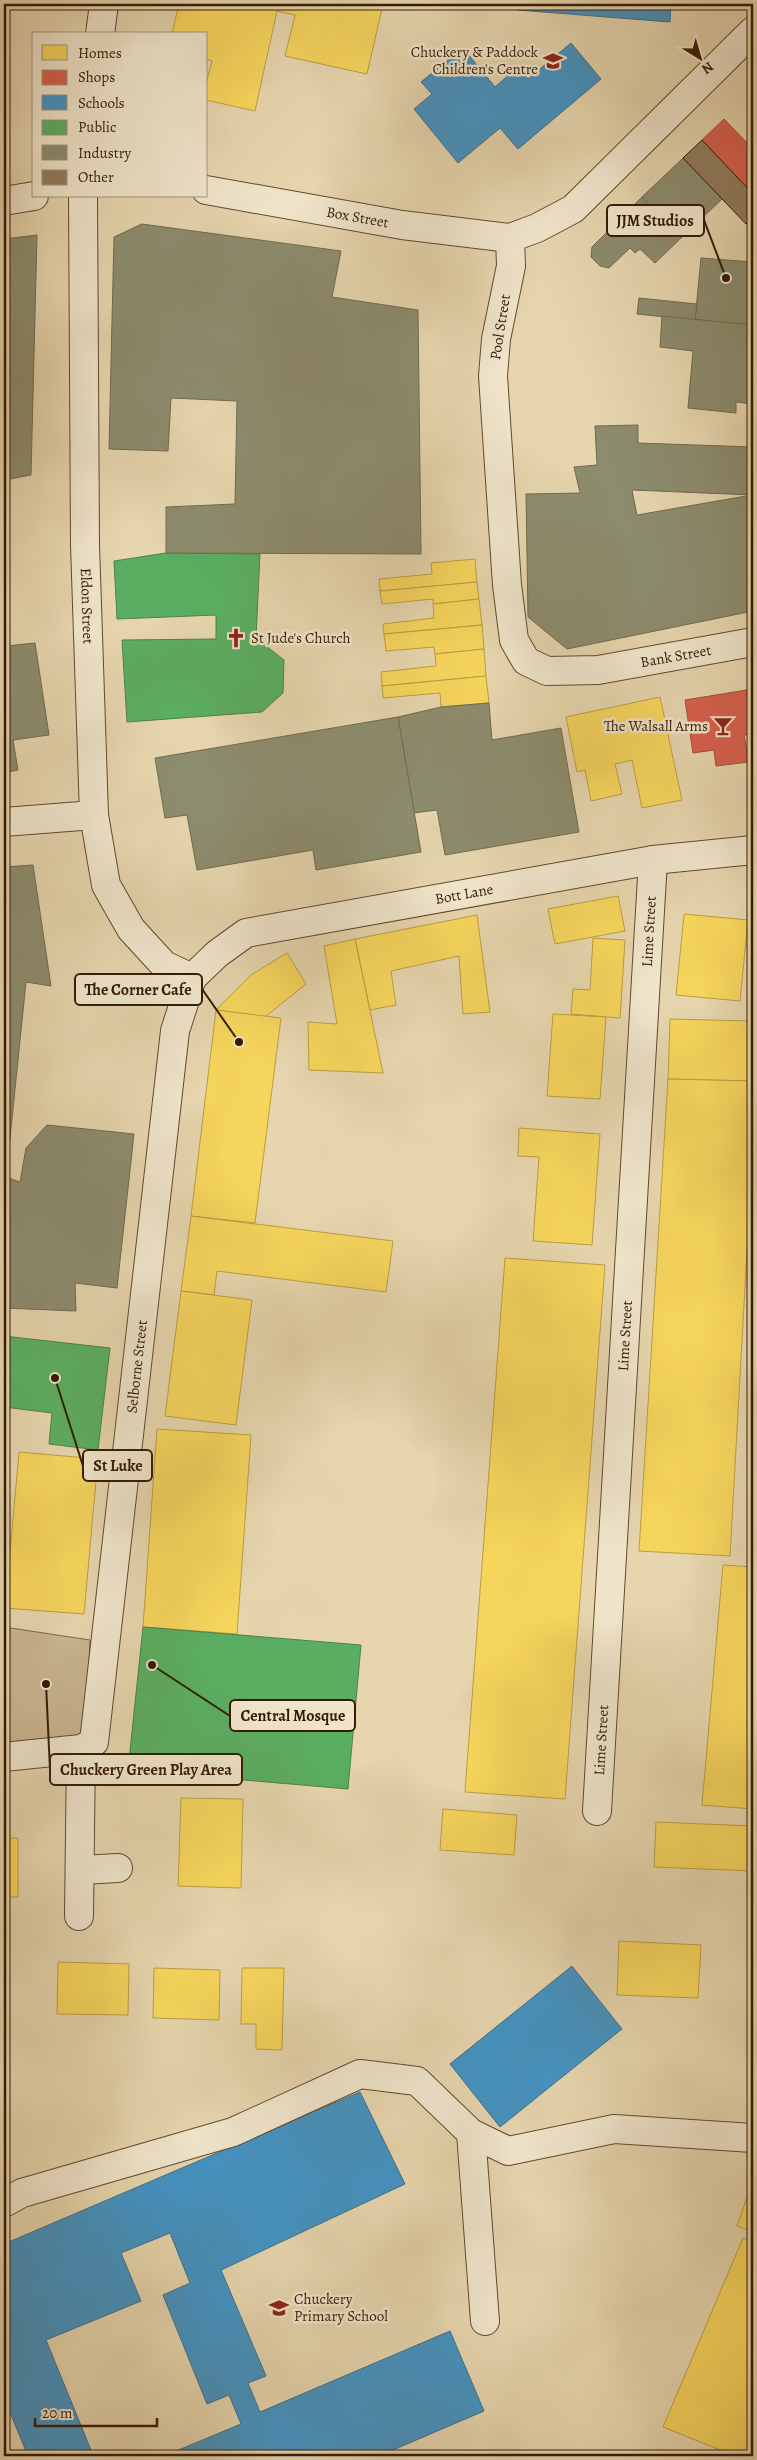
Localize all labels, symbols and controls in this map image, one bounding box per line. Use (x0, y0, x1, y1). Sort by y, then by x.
legend (32, 32, 208, 198)
north arrow (674, 32, 724, 82)
place label: Chuckery & Paddock Children's Centre (411, 42, 539, 79)
text: Homes (78, 43, 122, 63)
school or university icon: Chuckery & Paddock Children's Centre (542, 50, 564, 72)
text: N (698, 57, 717, 79)
text: Shops (78, 67, 115, 87)
text: Schools (78, 93, 125, 113)
text: Public (78, 117, 116, 137)
text: Industry (78, 143, 132, 163)
text: Other (78, 167, 114, 187)
street label: Box Street (325, 202, 390, 232)
callout: JJM Studios (607, 205, 704, 236)
text: JJM Studios (616, 210, 694, 232)
street label: Pool Street (485, 293, 515, 361)
street label: Eldon Street (76, 568, 98, 644)
church icon: St Jude's Church (225, 627, 247, 649)
place label: St Jude's Church (251, 628, 351, 648)
street label: Bank Street (639, 640, 713, 672)
bar icon: The Walsall Arms (712, 715, 734, 737)
place label: The Walsall Arms (604, 716, 708, 736)
street label: Bott Lane (433, 879, 495, 909)
street label: Lime Street (637, 895, 661, 968)
callout: The Corner Cafe (75, 974, 202, 1005)
text: The Corner Cafe (84, 979, 192, 1001)
street label: Lime Street (613, 1300, 637, 1372)
street label: Selborne Street (122, 1319, 152, 1414)
callout: St Luke (83, 1450, 152, 1481)
text: St Luke (93, 1455, 143, 1477)
callout: Central Mosque (230, 1700, 355, 1731)
street label: Lime Street (589, 1704, 613, 1776)
text: Central Mosque (241, 1705, 345, 1727)
callout: Chuckery Green Play Area (50, 1754, 242, 1785)
text: Chuckery Green Play Area (60, 1759, 232, 1781)
place label: Chuckery Primary School (294, 2289, 388, 2326)
school or university icon: Chuckery Primary School (268, 2297, 290, 2319)
scale bar (35, 2395, 158, 2427)
text: 20 m (42, 2403, 73, 2423)

